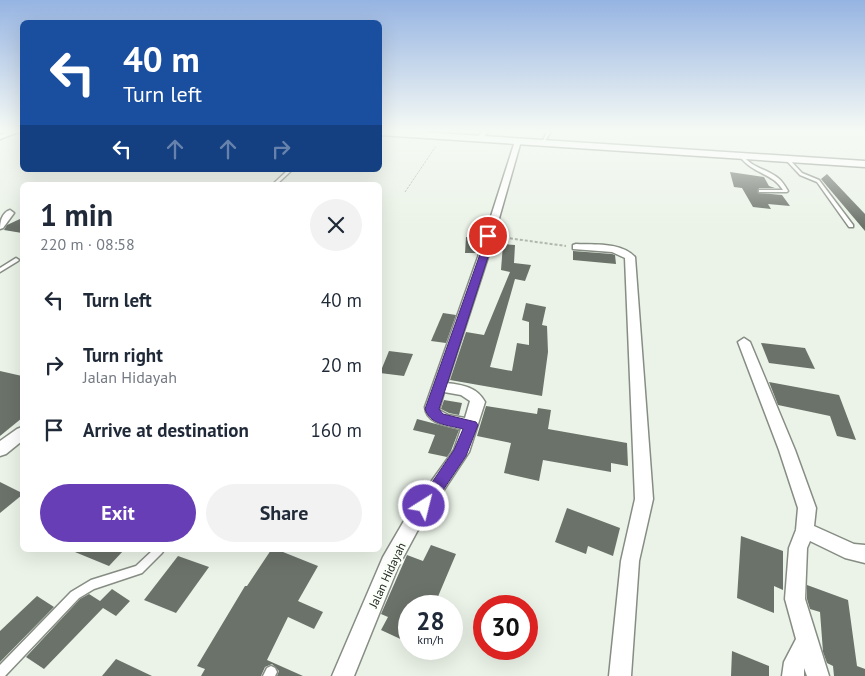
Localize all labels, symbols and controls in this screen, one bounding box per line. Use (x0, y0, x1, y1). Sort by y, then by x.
text: 40 m (123, 36, 200, 82)
icon: left (40, 40, 105, 105)
text: Turn left (123, 80, 202, 108)
icon: left (108, 135, 136, 163)
icon: ahead (161, 135, 189, 163)
icon: ahead (214, 135, 242, 163)
icon: right (267, 135, 295, 163)
text: 1 min (40, 195, 113, 234)
button: close (310, 199, 362, 251)
pin (467, 215, 509, 257)
icon: arrive (474, 222, 502, 250)
text: 220 m · 08:58 (40, 234, 135, 254)
icon: left (40, 286, 68, 314)
text: Turn left (83, 288, 152, 312)
text: 40 m (321, 288, 362, 312)
text: Turn right (83, 343, 163, 367)
icon: right (40, 351, 68, 379)
text: 20 m (321, 353, 362, 377)
text: Jalan Hidayah (83, 367, 177, 387)
icon: arrive (40, 416, 68, 444)
text: Arrive at destination (83, 418, 249, 442)
text: 160 m (310, 418, 362, 442)
position arrow (397, 479, 449, 531)
button: Exit (40, 484, 196, 542)
button: Share (206, 484, 362, 542)
street label: Jalan Hidayah (365, 540, 409, 611)
speed limit sign: 30 (473, 595, 538, 660)
text: 28 (416, 605, 445, 637)
text: km/h (417, 632, 444, 647)

